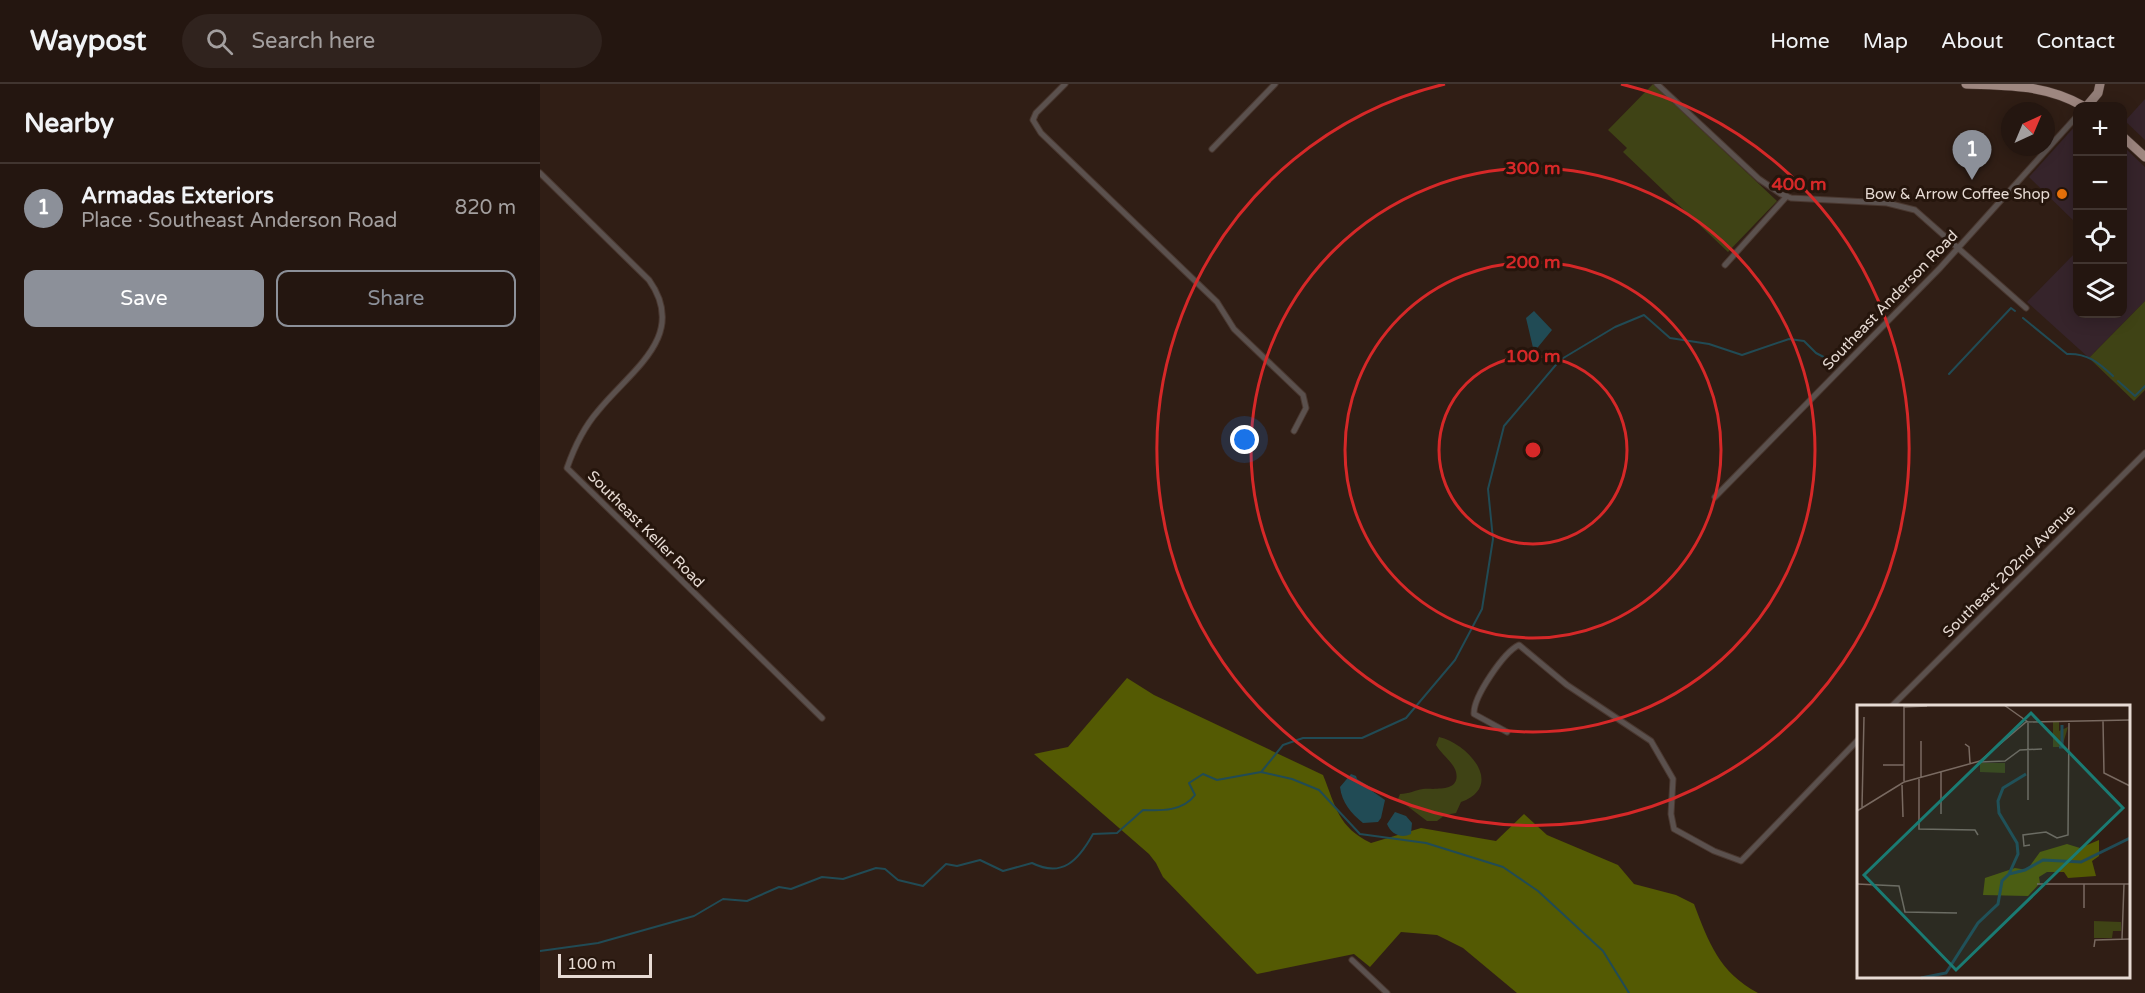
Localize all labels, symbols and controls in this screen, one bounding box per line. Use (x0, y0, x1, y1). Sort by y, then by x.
search box (182, 14, 602, 68)
text: Waypost (30, 24, 146, 58)
icon: search (203, 25, 236, 58)
text: Search here (251, 28, 375, 54)
text: Home (1770, 29, 1830, 54)
text: Map (1863, 29, 1908, 54)
text: About (1941, 29, 2003, 54)
text: Contact (2036, 29, 2115, 54)
north arrow (2001, 102, 2055, 156)
map controls (2073, 102, 2127, 318)
button: + (2073, 102, 2127, 156)
text: Nearby (24, 108, 114, 139)
pin: 1 (1952, 130, 1992, 180)
button: − (2073, 156, 2127, 210)
text: 300 m (1505, 157, 1561, 179)
text: 400 m (1771, 173, 1827, 195)
text: Armadas Exteriors (81, 183, 274, 209)
place label: Bow & Arrow Coffee Shop (1865, 185, 2050, 203)
marker: Bow & Arrow Coffee Shop (2055, 187, 2069, 201)
text: 1 (37, 196, 50, 220)
text: 820 m (455, 196, 516, 220)
text: Place · Southeast Anderson Road (81, 209, 397, 233)
button: locate (2073, 210, 2127, 264)
street label: Southeast Anderson Road (1819, 226, 1961, 374)
text: 200 m (1505, 251, 1561, 273)
button: layers (2073, 264, 2127, 318)
button: Save (24, 270, 264, 327)
button: Share (276, 270, 516, 327)
text: 100 m (1505, 345, 1561, 367)
your location (1230, 425, 1259, 454)
centre of rings (1523, 440, 1543, 460)
street label: Southeast Keller Road (584, 467, 708, 591)
street label: Southeast 202nd Avenue (1939, 501, 2079, 641)
inset map (1857, 705, 2130, 978)
scale bar (558, 951, 652, 978)
text: 100 m (567, 954, 616, 974)

